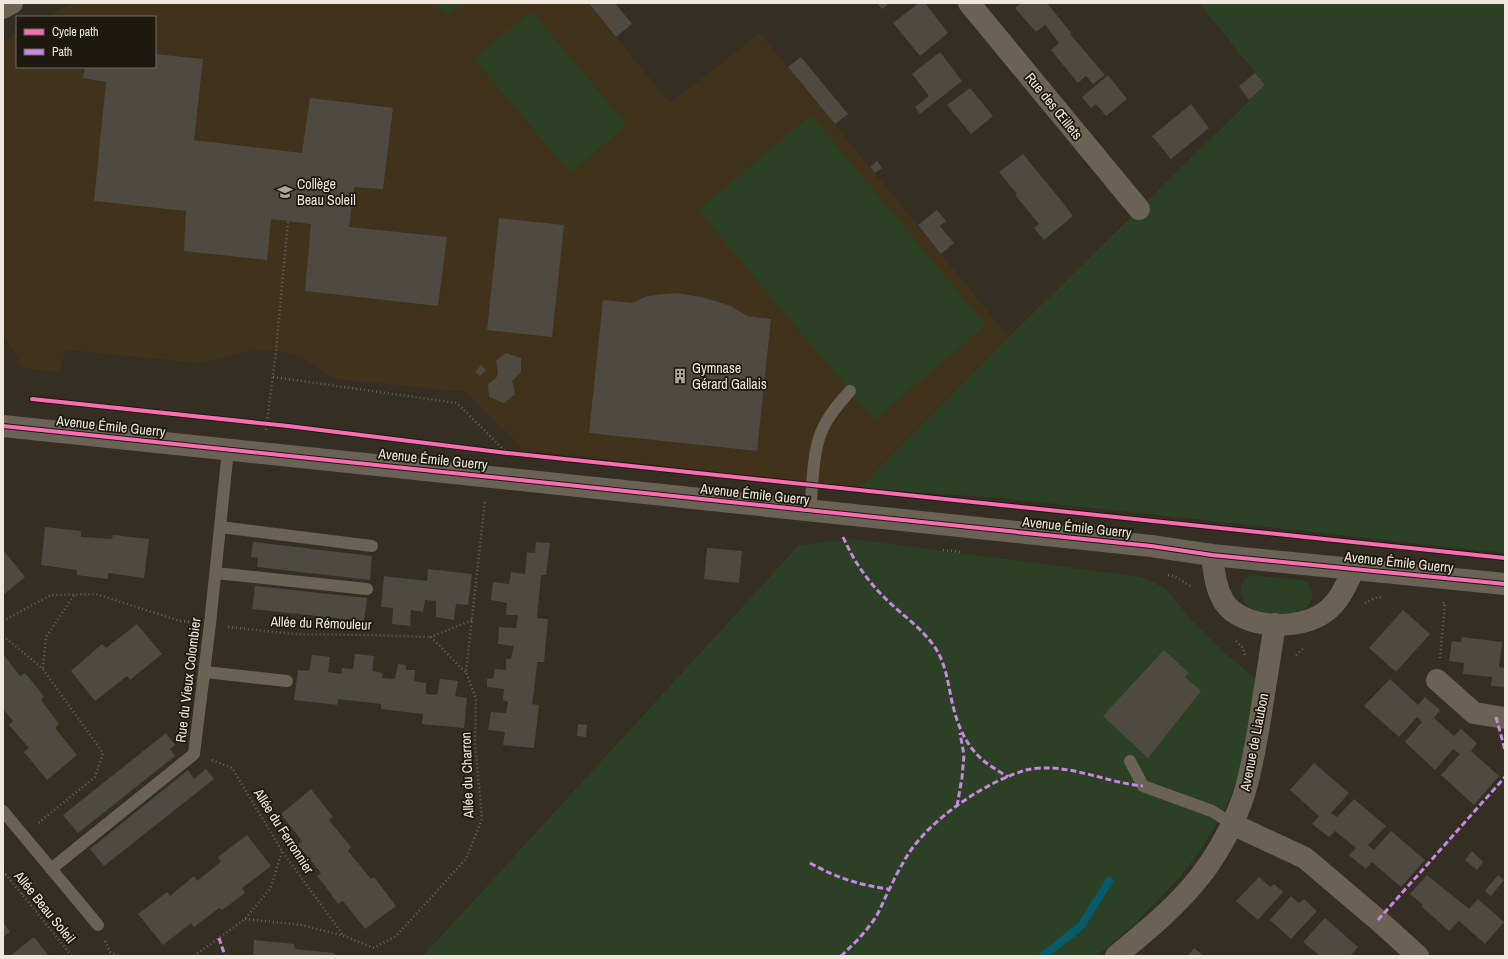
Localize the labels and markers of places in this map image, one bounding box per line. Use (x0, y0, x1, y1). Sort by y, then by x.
place label: Collège Beau Soleil (297, 175, 356, 209)
school or university icon: Collège Beau Soleil (276, 183, 294, 201)
place label: Gymnase Gérard Gallais (692, 359, 767, 393)
building icon: Gymnase Gérard Gallais (671, 367, 689, 385)

